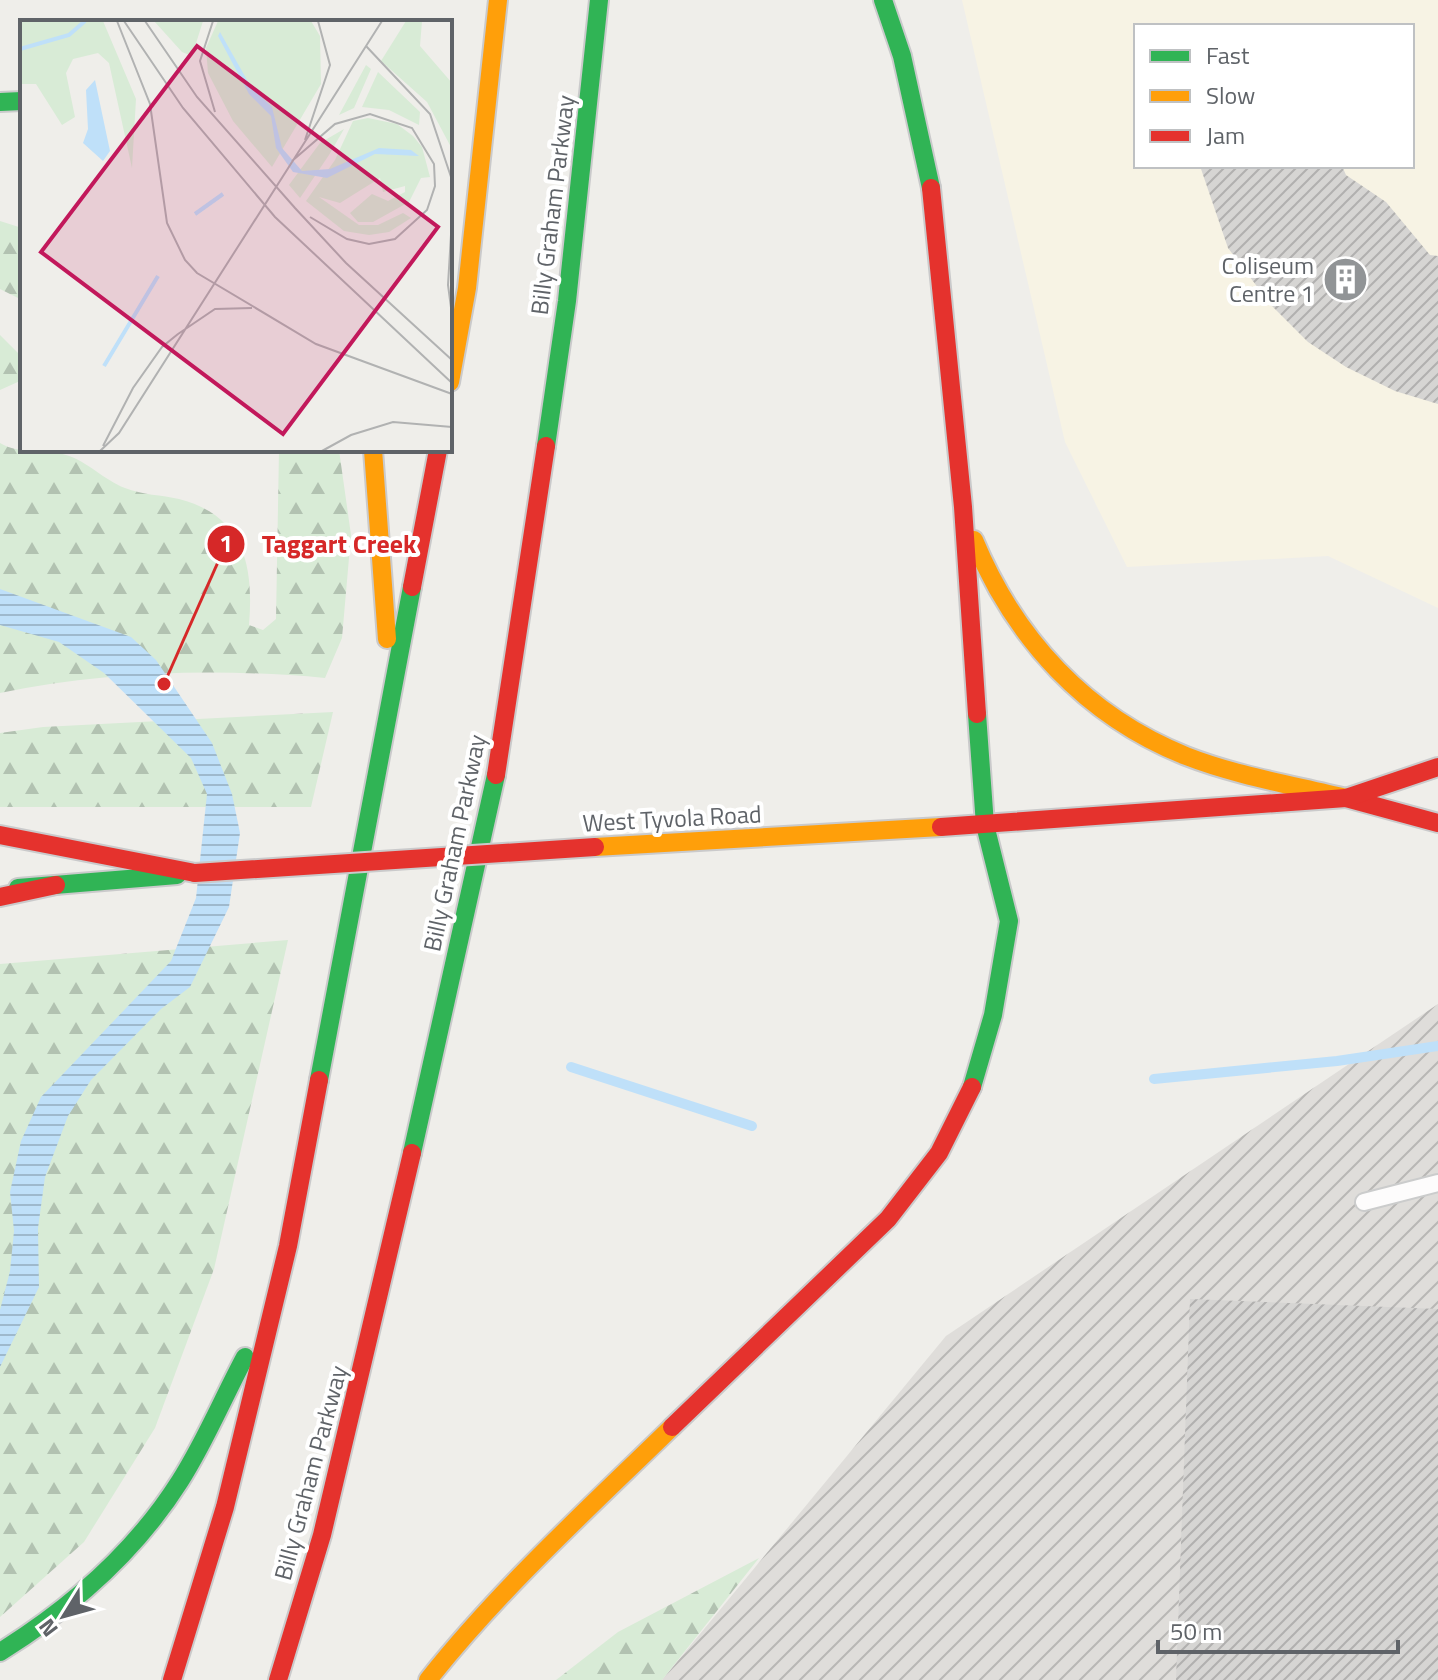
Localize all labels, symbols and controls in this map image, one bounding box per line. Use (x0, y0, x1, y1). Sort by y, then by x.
inset map (20, 20, 452, 452)
legend (1134, 24, 1414, 168)
text: Fast (1206, 37, 1250, 73)
text: Slow (1206, 77, 1255, 113)
street label: Billy Graham Parkway (521, 93, 583, 317)
text: Jam (1206, 117, 1245, 153)
place label: Coliseum Centre 1 (1222, 247, 1314, 311)
building icon: Coliseum Centre 1 (1321, 256, 1369, 304)
callout: Taggart Creek (206, 519, 432, 569)
text: Taggart Creek (262, 524, 417, 563)
text: 1 (219, 525, 233, 561)
street label: Billy Graham Parkway (413, 731, 495, 955)
street label: West Tyvola Road (582, 795, 762, 841)
street label: Billy Graham Parkway (264, 1361, 356, 1584)
north arrow (24, 1576, 104, 1656)
scale bar (1158, 1604, 1398, 1654)
text: N (30, 1612, 66, 1644)
text: 50 m (1170, 1613, 1222, 1649)

